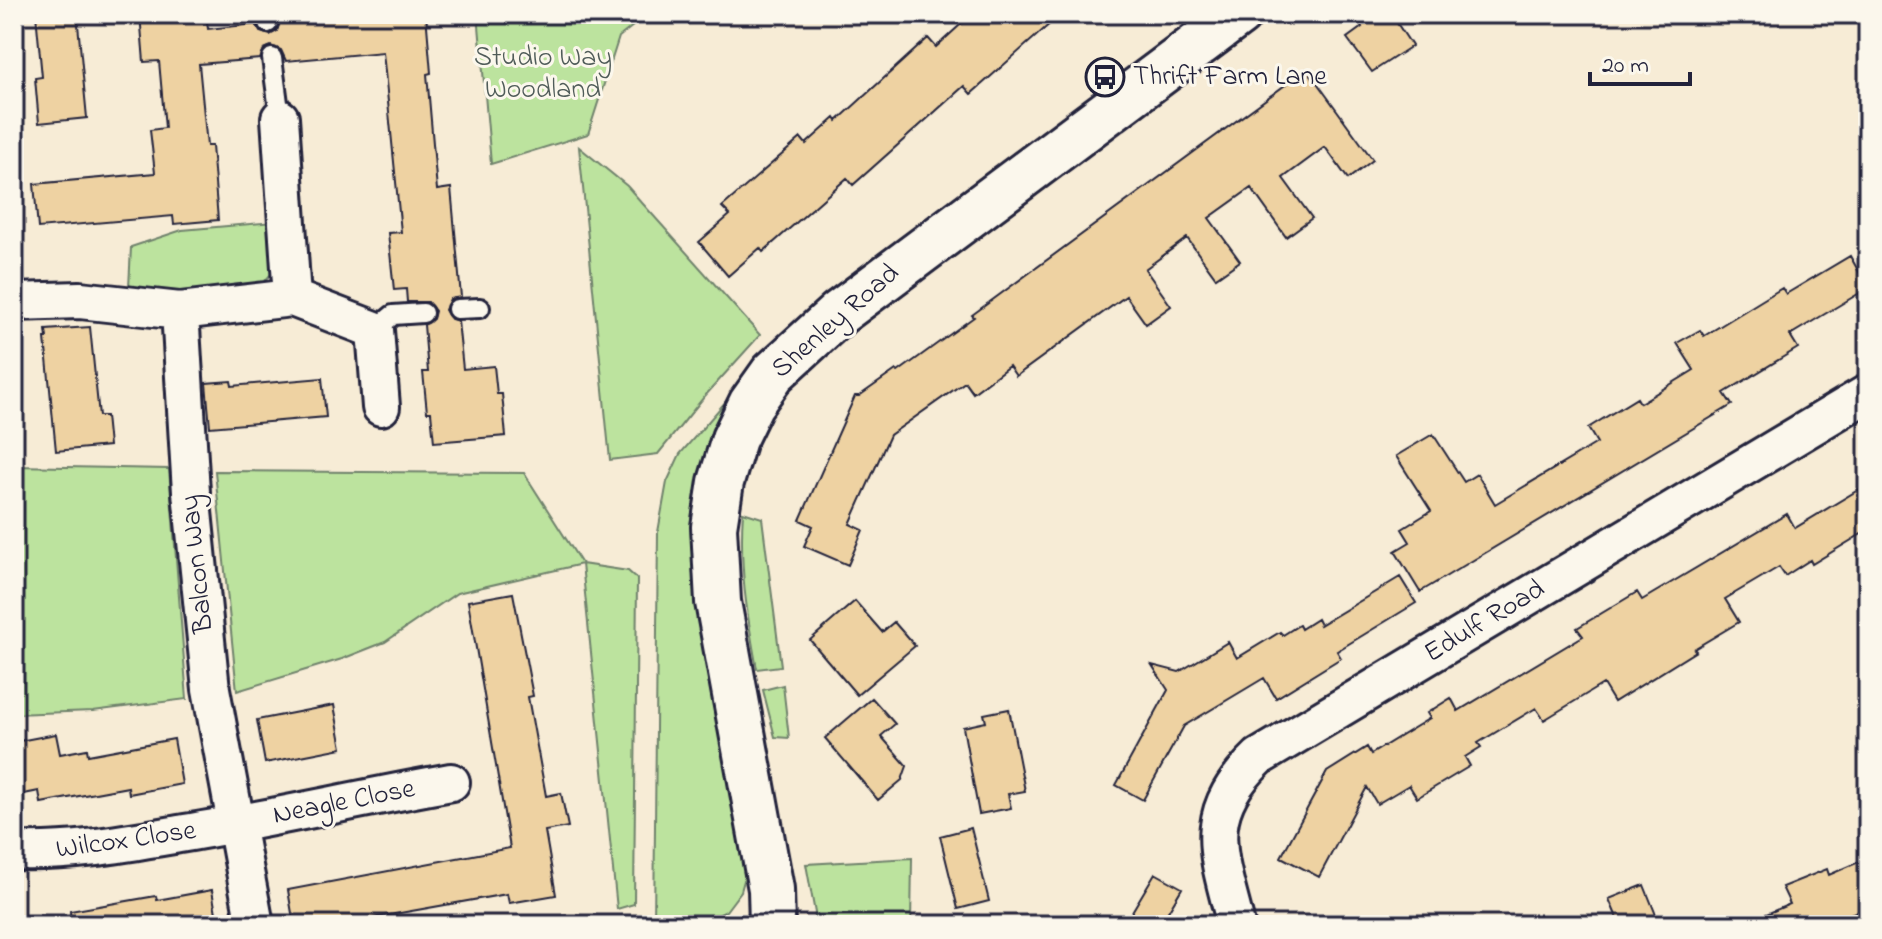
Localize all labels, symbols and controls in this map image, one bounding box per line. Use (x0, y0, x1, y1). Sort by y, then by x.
scale bar (1590, 36, 1690, 86)
park label: Studio Way Woodland (474, 38, 612, 111)
text: 20 m (1602, 49, 1649, 84)
bus stop icon: Thrift Farm Lane (1084, 56, 1126, 98)
place label: Thrift Farm Lane (1133, 57, 1327, 98)
street label: Shenley Road (763, 254, 909, 389)
street label: Balcon Way (170, 493, 226, 636)
street label: Edulf Road (1417, 570, 1553, 674)
street label: Neagle Close (270, 769, 419, 837)
street label: Wilcox Close (53, 811, 199, 871)

